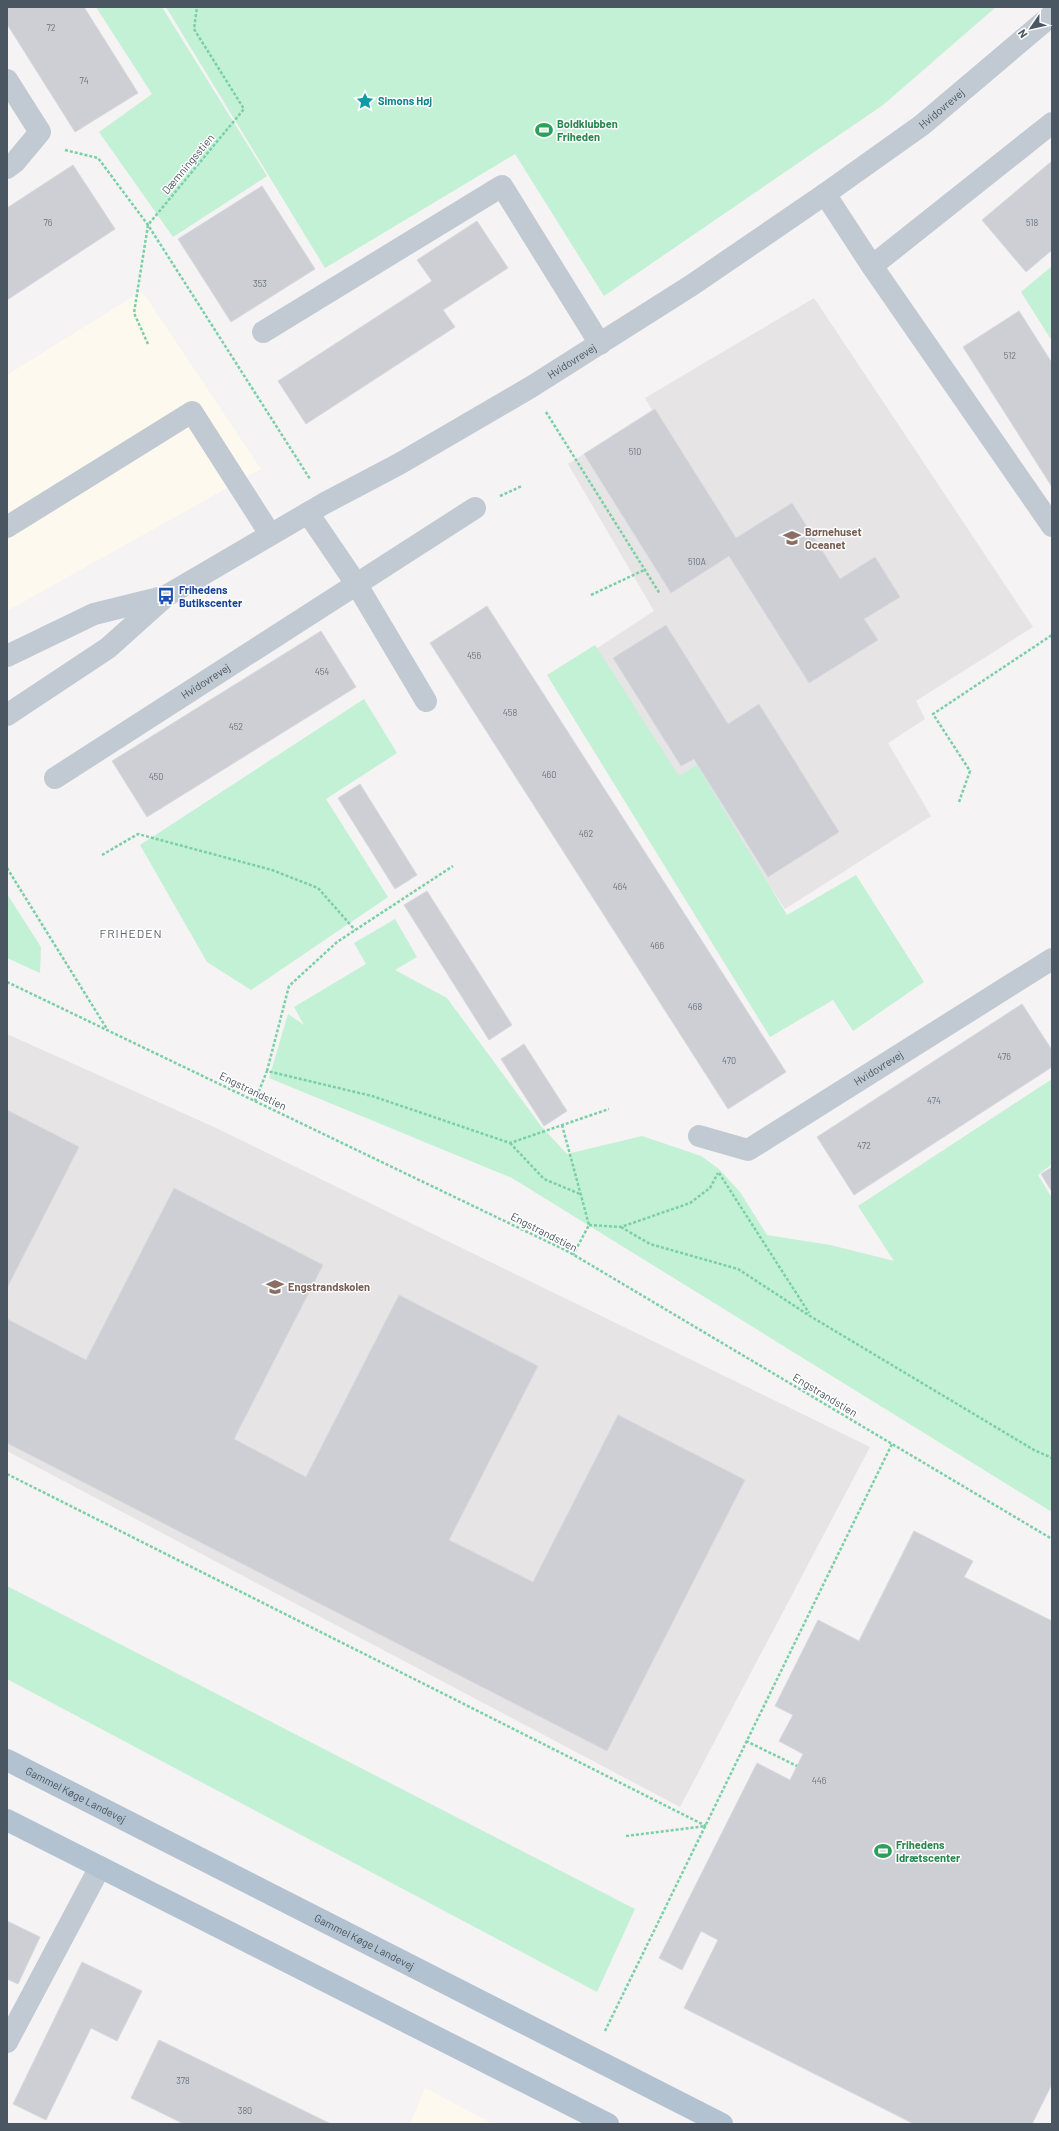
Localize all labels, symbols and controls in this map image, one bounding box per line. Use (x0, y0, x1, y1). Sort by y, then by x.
north arrow (1011, 8, 1051, 48)
house number: 72 (46, 22, 56, 33)
text: N (1015, 27, 1030, 41)
house number: 74 (79, 75, 89, 86)
street label: Hvidovrevej (916, 85, 967, 131)
place icon: Simons Høj (355, 91, 375, 111)
place label: Simons Høj (378, 94, 432, 107)
place label: Boldklubben Friheden (557, 117, 618, 143)
sports icon: Boldklubben Friheden (534, 120, 554, 140)
street label: Dæmningsstien (159, 131, 217, 196)
house number: 76 (44, 217, 53, 228)
house number: 518 (1026, 217, 1038, 228)
house number: 353 (253, 278, 267, 289)
street label: Hvidovrevej (545, 340, 598, 381)
house number: 512 (1004, 350, 1016, 361)
house number: 510 (629, 446, 641, 457)
place label: Børnehuset Oceanet (805, 525, 862, 551)
school or university icon: Børnehuset Oceanet (782, 528, 802, 548)
house number: 510A (688, 556, 707, 567)
place label: Frihedens Butikscenter (179, 583, 243, 609)
bus stop icon: Frihedens Butikscenter (156, 586, 176, 606)
house number: 456 (467, 650, 481, 661)
street label: Hvidovrevej (178, 660, 232, 701)
house number: 454 (315, 666, 329, 677)
house number: 458 (503, 707, 517, 718)
house number: 452 (229, 721, 243, 732)
house number: 460 (542, 769, 556, 780)
house number: 450 (149, 771, 163, 782)
house number: 462 (579, 828, 593, 839)
house number: 464 (613, 881, 627, 892)
district label: FRIHEDEN (99, 926, 163, 940)
house number: 466 (650, 940, 664, 951)
house number: 468 (688, 1001, 702, 1012)
street label: Hvidovrevej (851, 1047, 905, 1088)
house number: 476 (997, 1051, 1011, 1062)
house number: 470 (722, 1055, 736, 1066)
street label: Engstrandstien (218, 1069, 289, 1112)
house number: 474 (927, 1095, 941, 1106)
house number: 472 (857, 1140, 871, 1151)
street label: Engstrandstien (509, 1209, 580, 1254)
school or university icon: Engstrandskolen (265, 1277, 285, 1297)
place label: Engstrandskolen (288, 1280, 370, 1293)
street label: Engstrandstien (791, 1370, 860, 1419)
street label: Gammel Køge Landevej (24, 1764, 128, 1825)
house number: 446 (812, 1775, 827, 1786)
place label: Frihedens Idrætscenter (896, 1838, 961, 1864)
sports icon: Frihedens Idrætscenter (873, 1841, 893, 1861)
street label: Gammel Køge Landevej (312, 1911, 417, 1972)
house number: 378 (176, 2075, 190, 2086)
house number: 380 (238, 2105, 252, 2116)

